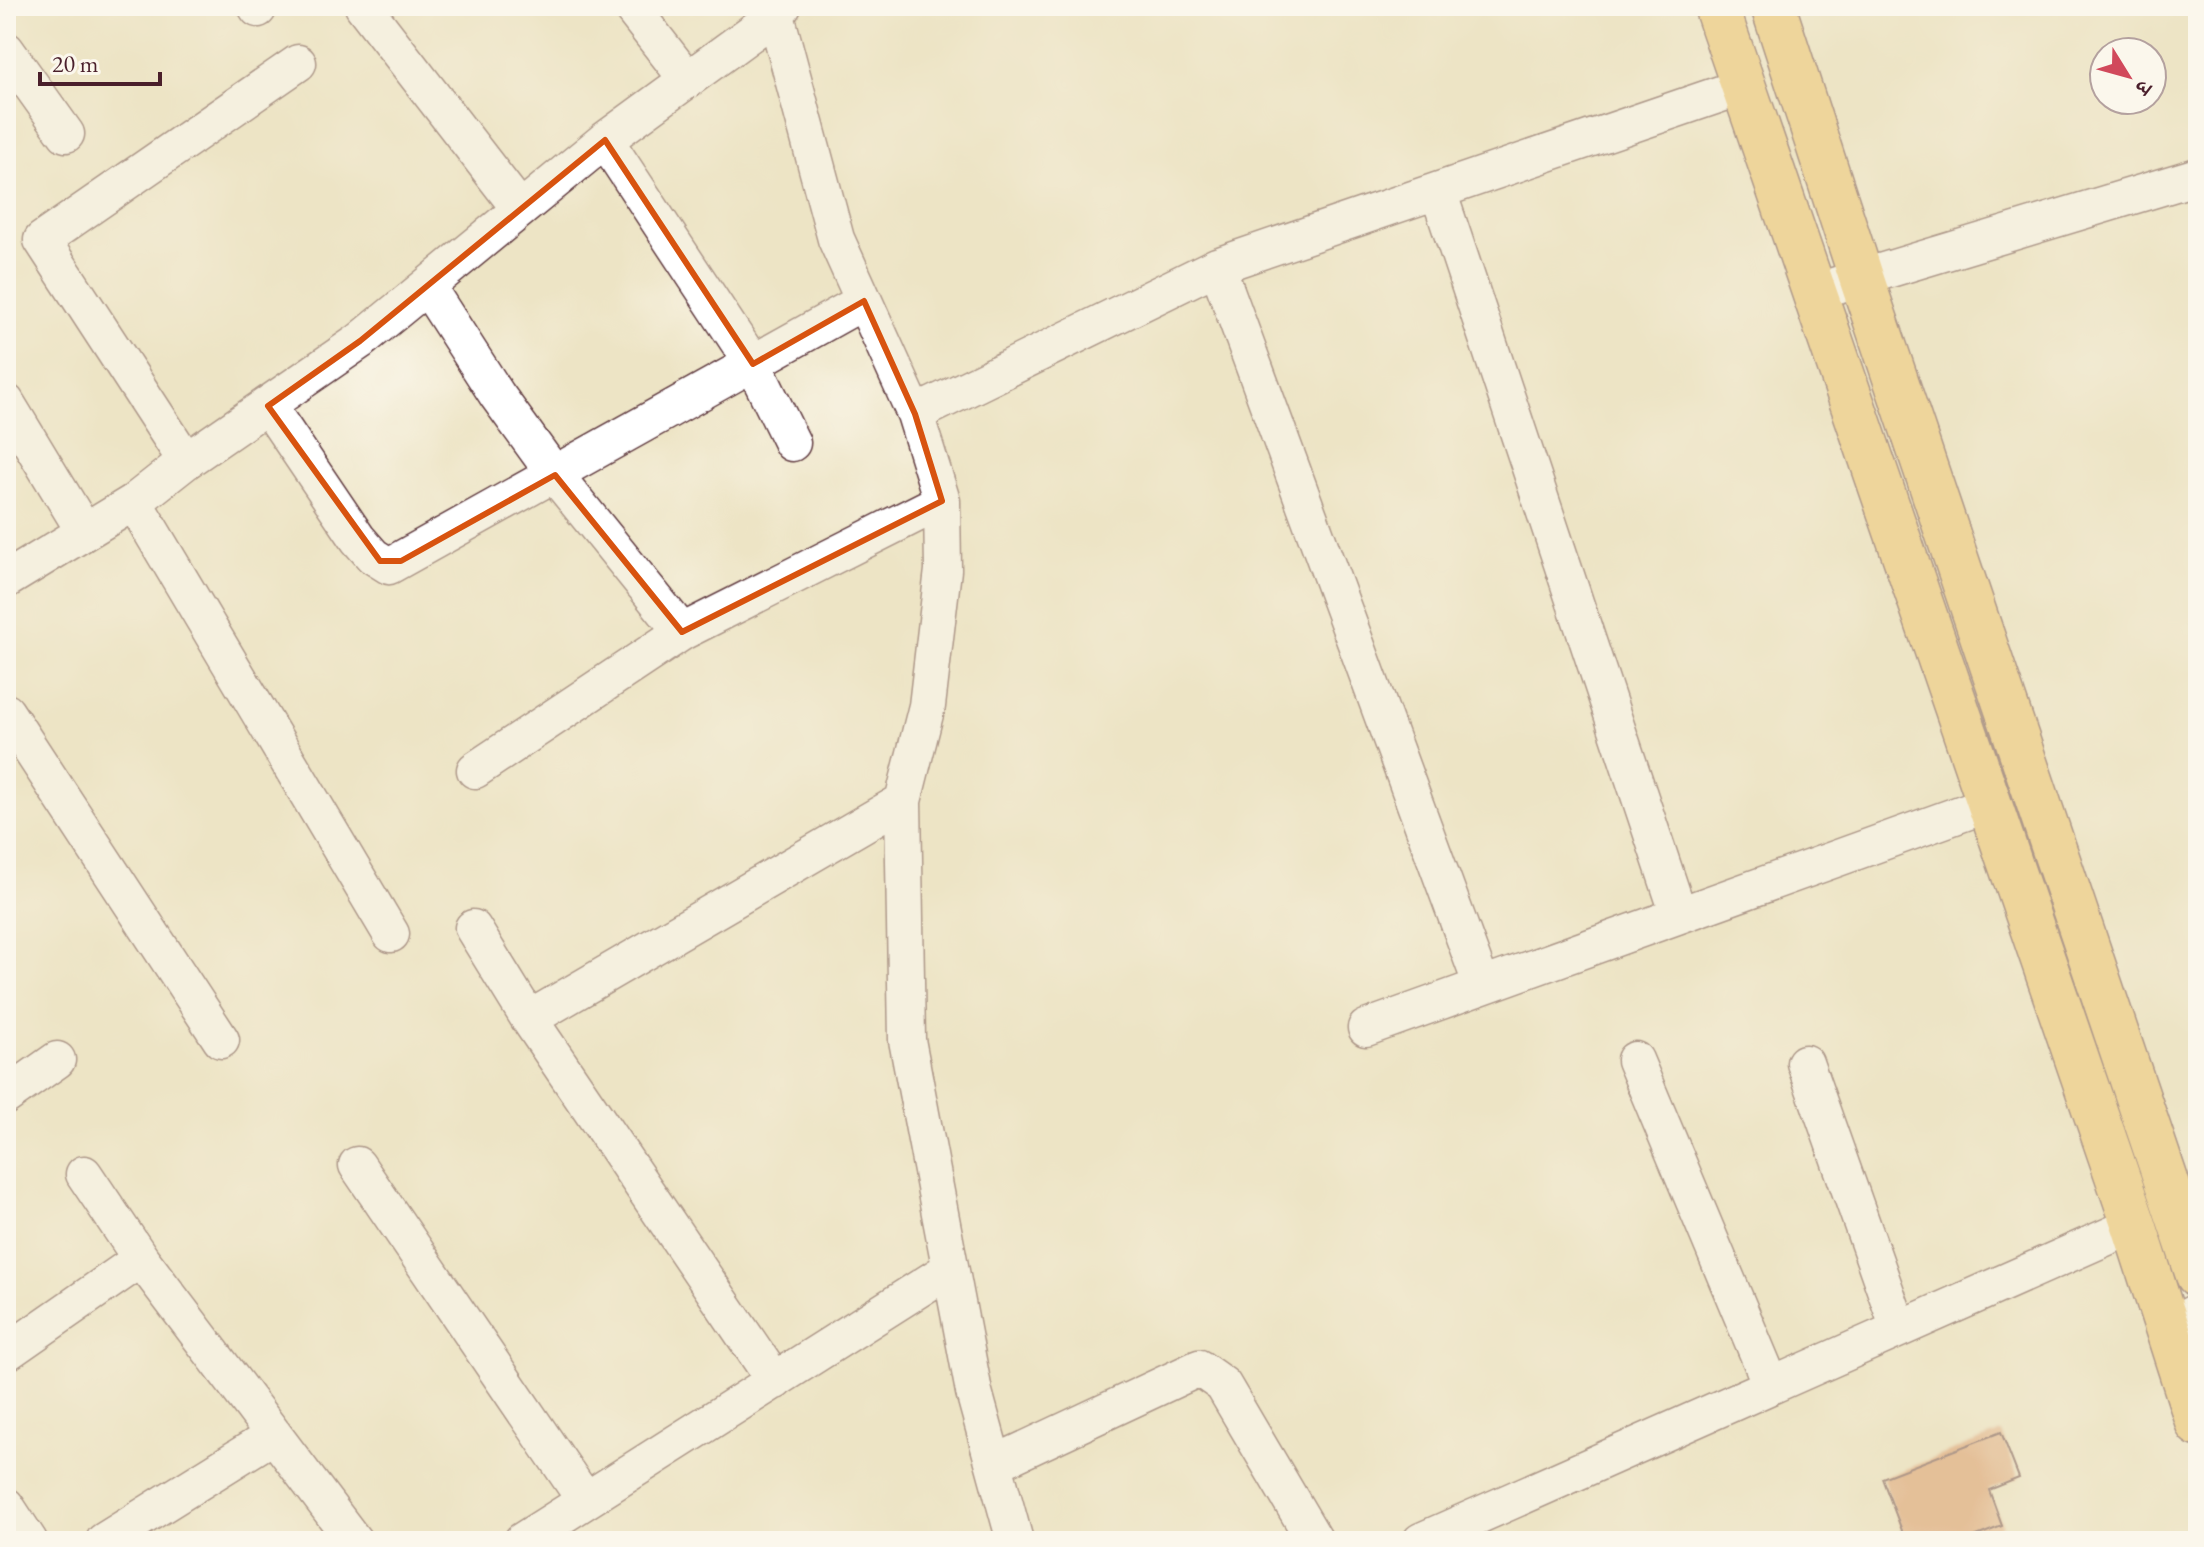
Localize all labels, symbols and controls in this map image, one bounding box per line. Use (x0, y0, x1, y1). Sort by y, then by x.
scale bar (40, 36, 160, 86)
north arrow (2088, 36, 2168, 116)
text: 20 m (52, 48, 99, 79)
text: उ (2128, 73, 2160, 102)

